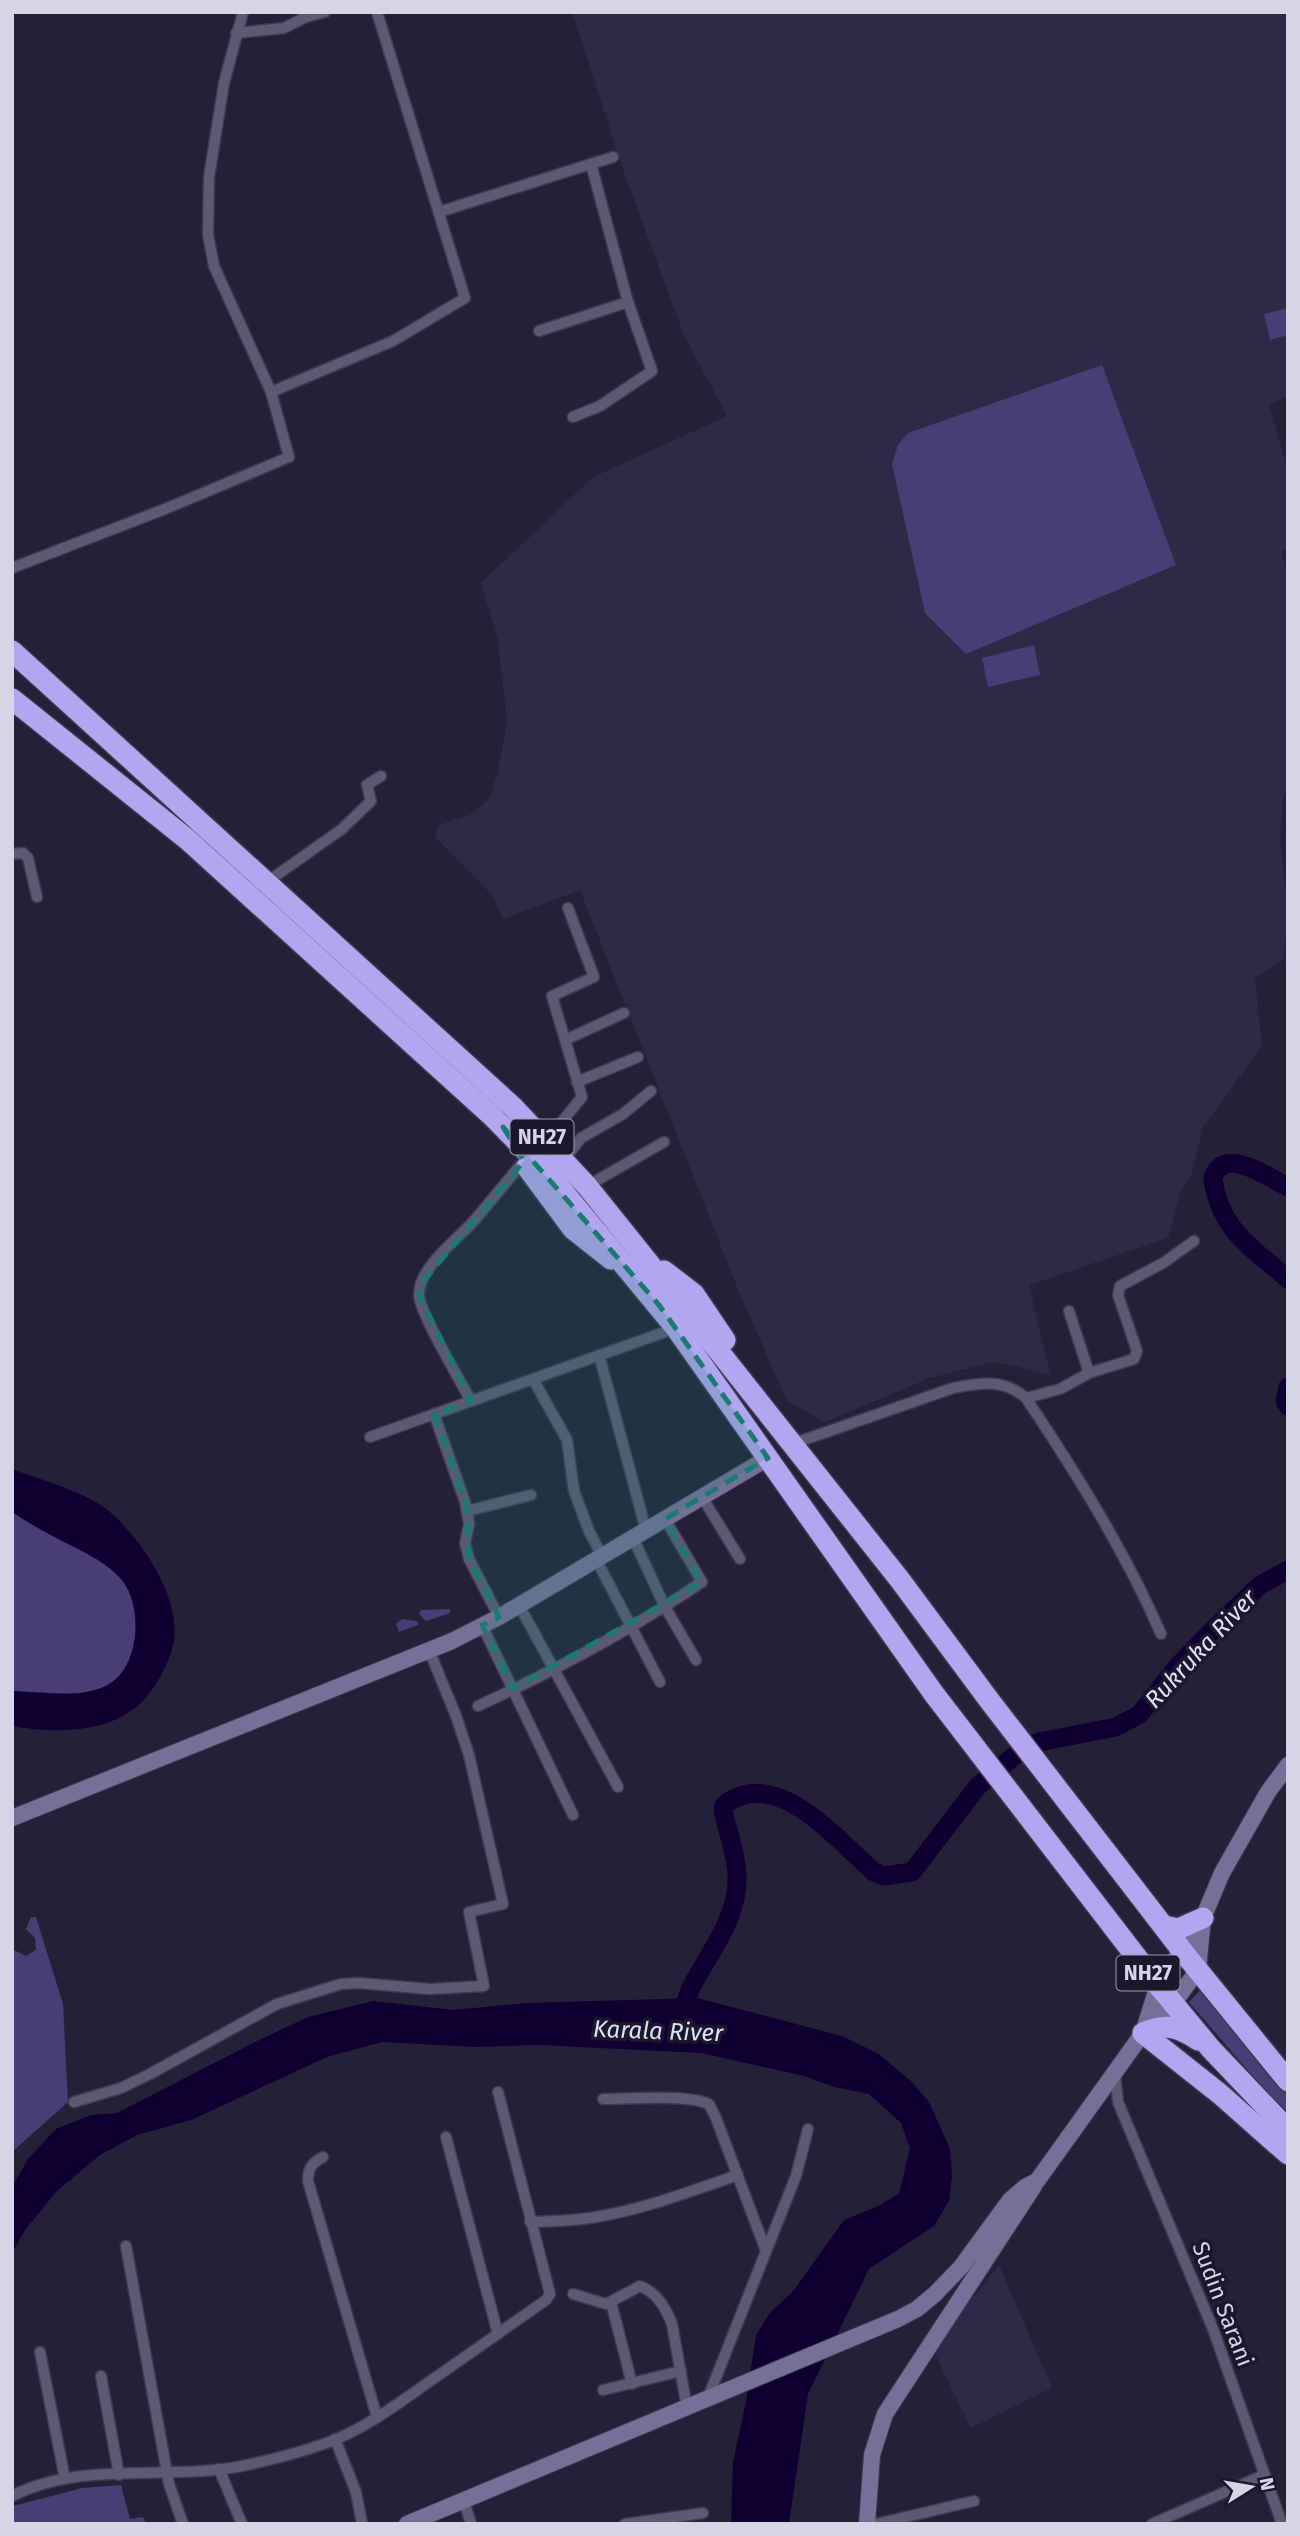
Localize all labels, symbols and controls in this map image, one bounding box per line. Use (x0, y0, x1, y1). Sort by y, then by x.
road number: NH27 (510, 1120, 574, 1154)
water label: Rukruka River (1139, 1583, 1263, 1714)
road number: NH27 (1116, 1955, 1180, 1990)
water label: Karala River (592, 2015, 724, 2047)
street label: Sudin Sarani (1186, 2238, 1260, 2370)
north arrow (1216, 2452, 1286, 2522)
text: N (1255, 2475, 1280, 2492)

